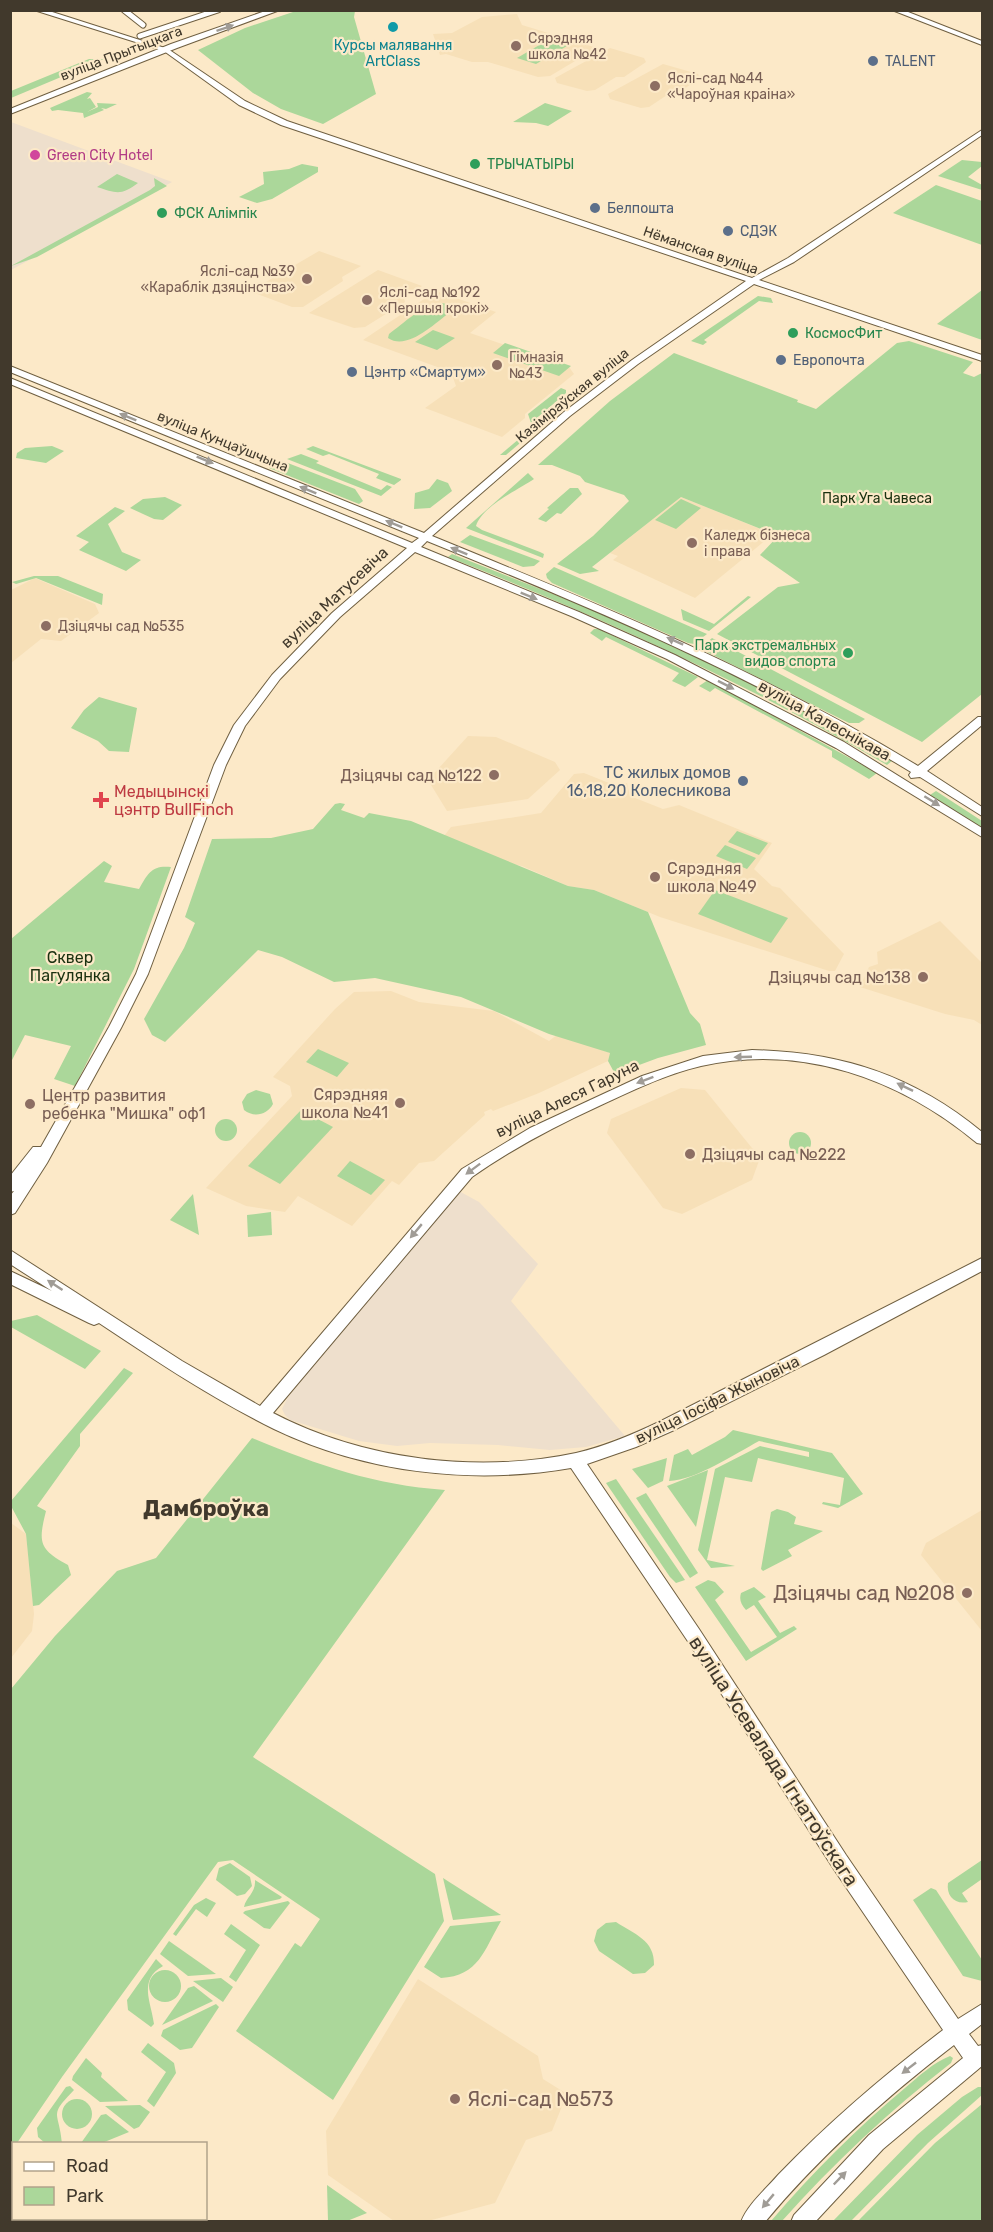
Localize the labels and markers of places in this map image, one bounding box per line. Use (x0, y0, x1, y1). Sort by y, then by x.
marker: Курсы малявання ArtClass (386, 20, 400, 34)
place label: Сярэдняя школа №42 (528, 30, 606, 63)
place label: Курсы малявання ArtClass (334, 37, 452, 70)
marker: Сярэдняя школа №42 (509, 39, 523, 53)
place label: TALENT (885, 53, 936, 70)
marker: TALENT (866, 54, 880, 68)
place label: Яслі-сад №44 «Чароўная краіна» (667, 70, 795, 103)
marker: Яслі-сад №44 «Чароўная краіна» (648, 79, 662, 93)
place label: Green City Hotel (47, 147, 153, 164)
marker: Green City Hotel (28, 148, 42, 162)
place label: ТРЫЧАТЫРЫ (487, 156, 574, 173)
marker: ТРЫЧАТЫРЫ (468, 157, 482, 171)
place label: Белпошта (607, 200, 674, 217)
marker: Белпошта (588, 201, 602, 215)
place label: ФСК Алімпік (174, 205, 258, 222)
marker: ФСК Алімпік (155, 206, 169, 220)
place label: СДЭК (740, 223, 777, 240)
marker: СДЭК (721, 224, 735, 238)
place label: Яслі-сад №39 «Караблік дзяцінства» (140, 263, 295, 296)
marker: Яслі-сад №39 «Караблік дзяцінства» (300, 272, 314, 286)
place label: Яслі-сад №192 «Першыя крокі» (379, 284, 489, 317)
marker: Яслі-сад №192 «Першыя крокі» (360, 293, 374, 307)
place label: КосмосФит (805, 325, 882, 342)
marker: КосмосФит (786, 326, 800, 340)
place label: Гімназія №43 (509, 349, 564, 382)
place label: Европочта (793, 352, 865, 369)
marker: Европочта (774, 353, 788, 367)
marker: Гімназія №43 (490, 358, 504, 372)
place label: Цэнтр «Смартум» (364, 364, 486, 381)
marker: Цэнтр «Смартум» (345, 365, 359, 379)
place label: Каледж бізнеса і права (704, 527, 810, 560)
marker: Каледж бізнеса і права (685, 536, 699, 550)
place label: Дзіцячы сад №535 (58, 618, 184, 635)
marker: Дзіцячы сад №535 (39, 619, 53, 633)
place label: Парк экстремальных видов спорта (695, 637, 836, 670)
marker: Парк экстремальных видов спорта (841, 646, 855, 660)
place label: ТС жилых домов 16,18,20 Колесникова (567, 763, 731, 800)
place label: Дзіцячы сад №122 (341, 766, 482, 785)
marker: Дзіцячы сад №122 (487, 768, 501, 782)
marker: ТС жилых домов 16,18,20 Колесникова (736, 774, 750, 788)
place label: Медыцынскі цэнтр BullFinch (114, 782, 234, 819)
marker: Медыцынскі цэнтр BullFinch (92, 791, 110, 809)
place label: Сярэдняя школа №49 (667, 859, 757, 896)
marker: Сярэдняя школа №49 (648, 870, 662, 884)
place label: Дзіцячы сад №138 (769, 968, 911, 987)
marker: Дзіцячы сад №138 (916, 970, 930, 984)
place label: Сярэдняя школа №41 (301, 1085, 388, 1122)
place label: Центр развития ребенка "Мишка" оф1 (42, 1086, 206, 1123)
marker: Сярэдняя школа №41 (393, 1096, 407, 1110)
marker: Центр развития ребенка "Мишка" оф1 (23, 1097, 37, 1111)
place label: Дзіцячы сад №222 (702, 1145, 846, 1164)
marker: Дзіцячы сад №222 (683, 1147, 697, 1161)
place label: Дзіцячы сад №208 (773, 1581, 955, 1605)
marker: Дзіцячы сад №208 (960, 1586, 974, 1600)
place label: Яслі-сад №573 (467, 2087, 614, 2111)
marker: Яслі-сад №573 (448, 2092, 462, 2106)

